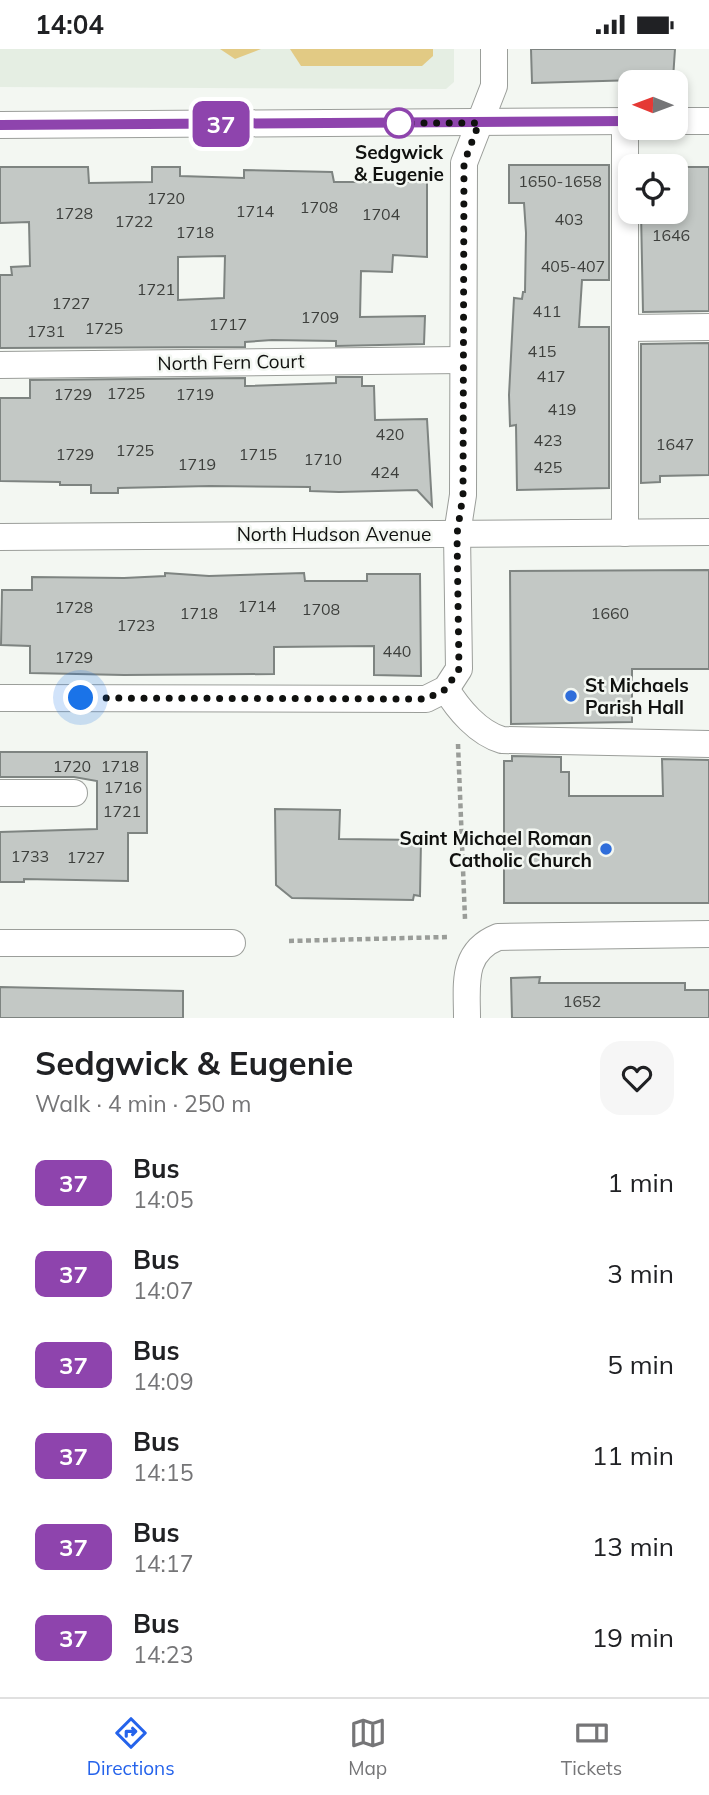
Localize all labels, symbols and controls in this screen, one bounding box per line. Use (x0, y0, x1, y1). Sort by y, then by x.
text: 14:04 (35, 8, 104, 41)
north arrow (618, 70, 688, 140)
map controls (618, 70, 688, 224)
line badge: 37 (190, 101, 252, 147)
marker: Sedgwick & Eugenie (384, 108, 414, 138)
text: 37 (207, 109, 235, 139)
place label: Sedgwick & Eugenie (354, 140, 444, 186)
button: locate (618, 154, 688, 224)
house number: 1650-1658 (518, 171, 602, 191)
house number: 1720 (147, 188, 185, 208)
house number: 1708 (300, 197, 338, 217)
house number: 1714 (236, 201, 275, 221)
house number: 1728 (55, 203, 93, 223)
house number: 1704 (362, 204, 401, 224)
house number: 403 (555, 209, 583, 229)
house number: 1722 (115, 211, 153, 231)
house number: 1718 (176, 222, 214, 242)
house number: 1646 (652, 225, 690, 245)
house number: 405-407 (541, 256, 605, 276)
house number: 1721 (137, 279, 175, 299)
house number: 1727 (52, 293, 90, 313)
house number: 411 (533, 301, 561, 321)
house number: 1709 (301, 307, 339, 327)
house number: 1717 (209, 314, 247, 334)
house number: 1725 (85, 318, 123, 338)
house number: 1731 (27, 321, 65, 341)
house number: 415 (528, 341, 556, 361)
street label: North Fern Court (157, 349, 305, 375)
house number: 417 (537, 366, 565, 386)
house number: 1725 (107, 383, 145, 403)
house number: 1729 (54, 384, 92, 404)
house number: 1719 (176, 384, 214, 404)
house number: 419 (548, 399, 576, 419)
house number: 420 (376, 424, 404, 444)
house number: 423 (534, 430, 562, 450)
house number: 1647 (656, 434, 694, 454)
house number: 1725 (116, 440, 154, 460)
house number: 1729 (56, 444, 94, 464)
house number: 1715 (239, 444, 277, 464)
house number: 1710 (304, 449, 342, 469)
house number: 1719 (178, 454, 216, 474)
house number: 425 (534, 457, 562, 477)
house number: 424 (371, 462, 400, 482)
street label: North Hudson Avenue (237, 522, 431, 546)
house number: 1714 (238, 596, 277, 616)
house number: 1728 (55, 597, 93, 617)
house number: 1708 (302, 599, 340, 619)
house number: 1718 (180, 603, 218, 623)
house number: 1660 (591, 603, 629, 623)
house number: 1723 (117, 615, 155, 635)
house number: 440 (383, 641, 411, 661)
house number: 1729 (55, 647, 93, 667)
place label: St Michaels Parish Hall (585, 673, 689, 719)
your location (63, 680, 98, 715)
marker: St Michaels Parish Hall (563, 688, 579, 704)
house number: 1720 (53, 756, 91, 776)
house number: 1718 (101, 756, 139, 776)
house number: 1716 (104, 777, 142, 797)
house number: 1721 (103, 801, 141, 821)
place label: Saint Michael Roman Catholic Church (400, 826, 592, 872)
marker: Saint Michael Roman Catholic Church (598, 841, 614, 857)
house number: 1733 (11, 846, 49, 866)
house number: 1727 (67, 847, 105, 867)
house number: 1652 (563, 991, 601, 1011)
button: heart (600, 1041, 674, 1115)
text: Sedgwick & Eugenie (35, 1042, 353, 1083)
text: Walk · 4 min · 250 m (35, 1089, 252, 1118)
text: Bus (133, 1152, 179, 1185)
text: 1 min (607, 1166, 674, 1199)
text: 37 (59, 1168, 88, 1198)
text: 14:05 (133, 1185, 193, 1214)
text: Bus (133, 1243, 179, 1276)
text: 3 min (607, 1257, 674, 1290)
text: 37 (59, 1259, 88, 1289)
text: 14:07 (133, 1276, 193, 1305)
text: Bus (133, 1334, 179, 1367)
text: 5 min (607, 1348, 674, 1381)
text: 37 (59, 1350, 88, 1380)
text: 14:09 (133, 1367, 193, 1396)
text: Bus (133, 1425, 179, 1458)
text: 11 min (592, 1439, 674, 1472)
text: 37 (59, 1441, 88, 1471)
text: 14:15 (133, 1458, 193, 1487)
text: Bus (133, 1516, 179, 1549)
text: 13 min (592, 1530, 674, 1563)
text: 37 (59, 1532, 88, 1562)
text: 14:17 (133, 1549, 193, 1578)
text: Bus (133, 1607, 179, 1640)
text: 19 min (592, 1621, 674, 1654)
text: 37 (59, 1623, 88, 1653)
text: 14:23 (133, 1640, 193, 1669)
tab: Directions (87, 1714, 175, 1780)
tab: Map (348, 1714, 387, 1780)
tab: Tickets (561, 1714, 622, 1780)

